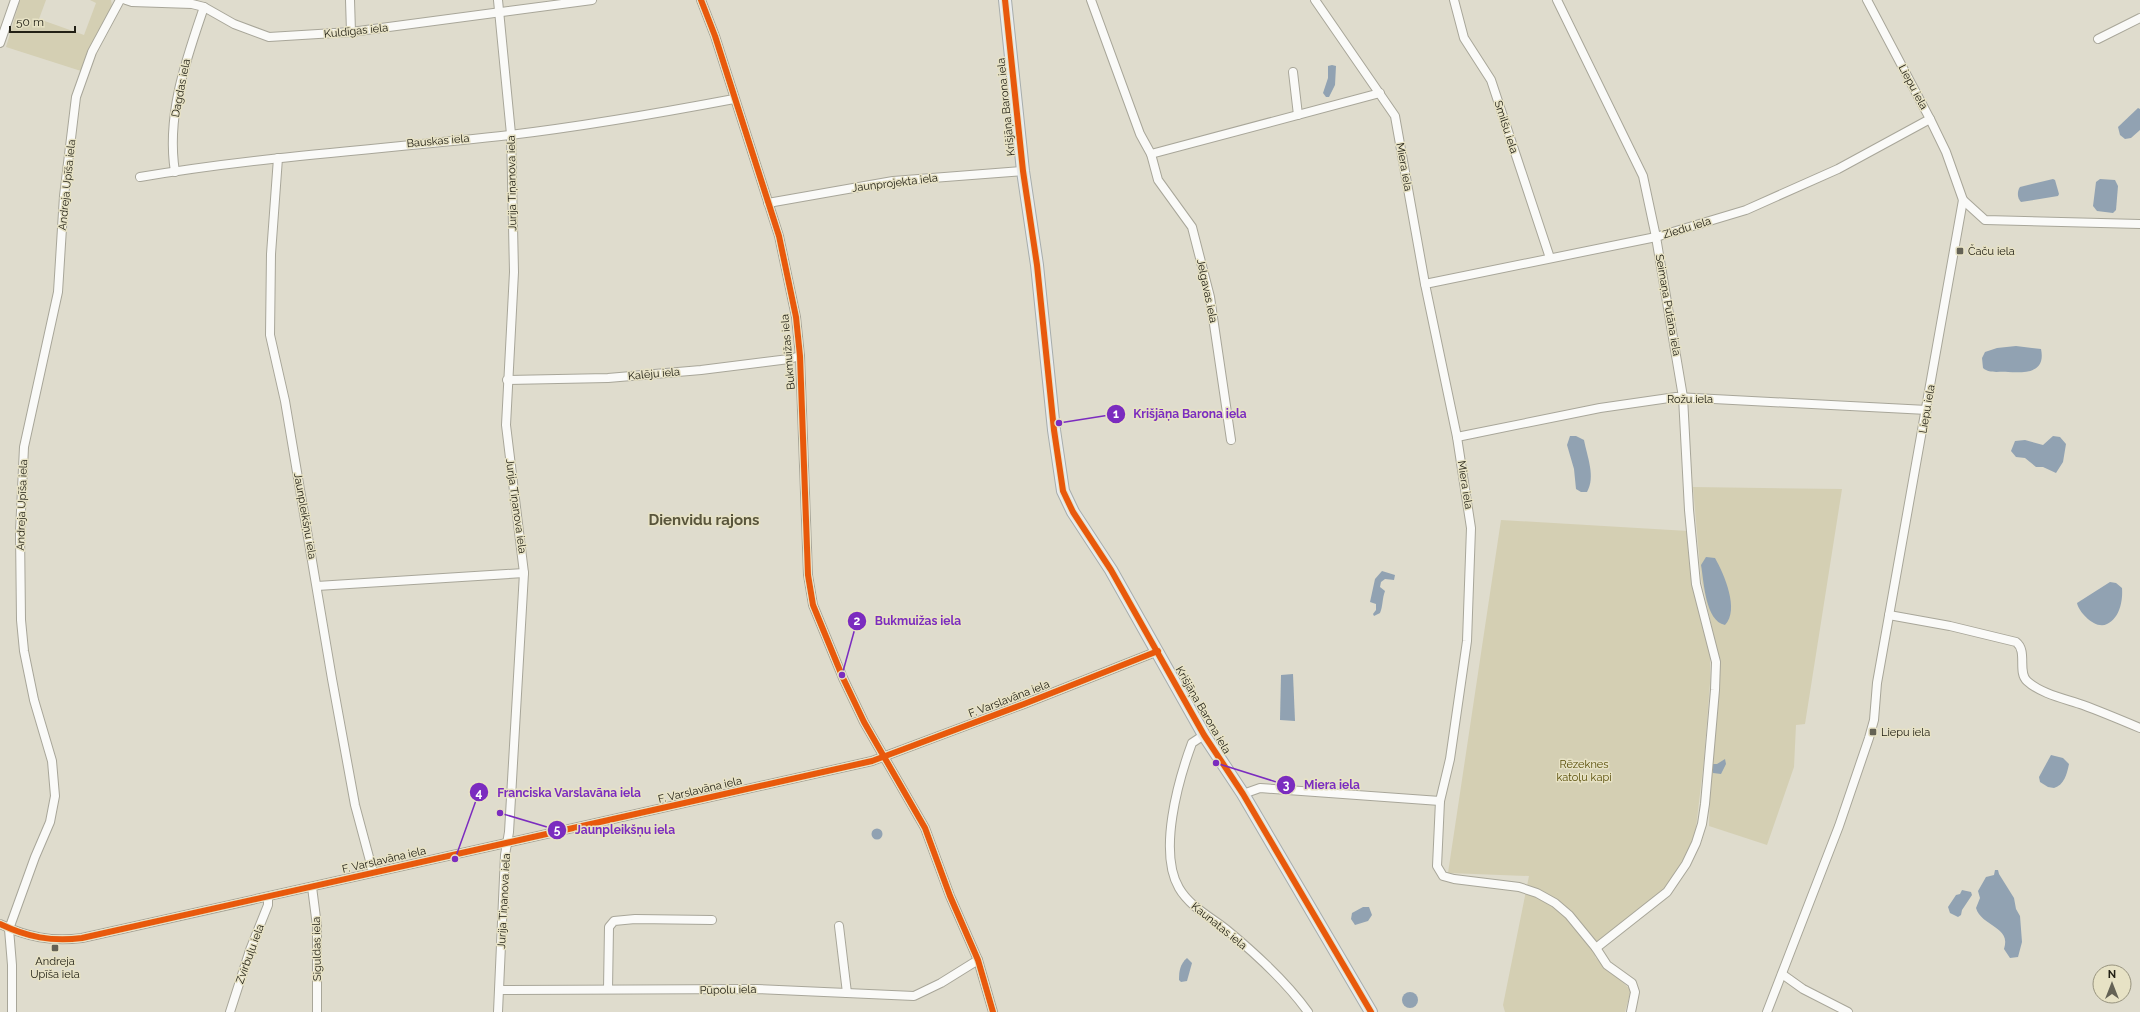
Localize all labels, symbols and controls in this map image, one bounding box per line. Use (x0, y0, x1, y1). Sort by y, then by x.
scale bar (10, 8, 75, 34)
text: 50 m (16, 15, 44, 29)
street label: Kuldīgas iela (323, 21, 389, 41)
street label: Krišjāņa Barona iela (994, 57, 1018, 157)
street label: Dagdas iela (169, 58, 193, 118)
street label: Liepu iela (1896, 62, 1930, 112)
street label: Smilšu iela (1491, 99, 1521, 155)
street label: Bauskas iela (406, 132, 470, 150)
street label: Jurija Tiņanova iela (505, 135, 519, 231)
street label: Andreja Upīša iela (56, 139, 78, 231)
street label: Miera iela (1393, 142, 1415, 192)
street label: Jaunprojekta iela (851, 171, 939, 195)
street label: Ziedu iela (1661, 215, 1713, 241)
place label: Čaču iela (1968, 244, 2015, 258)
marker: Čaču iela (1955, 246, 1965, 256)
street label: Seimaņa Putāna iela (1653, 253, 1683, 357)
street label: Jelgavas iela (1194, 258, 1220, 324)
street label: Bukmuižas iela (778, 314, 798, 390)
street label: Kalēju iela (627, 365, 681, 383)
street label: Liepu iela (1916, 384, 1938, 434)
street label: Rožu iela (1667, 393, 1713, 406)
callout: Krišjāņa Barona iela (1106, 402, 1255, 426)
text: 1 (1113, 407, 1119, 421)
text: Krišjāņa Barona iela (1133, 407, 1247, 421)
street label: Jurija Tiņanova iela (503, 458, 529, 554)
street label: Andreja Upīša iela (14, 459, 30, 551)
street label: Miera iela (1455, 460, 1475, 510)
street label: Jaunpleikšņu iela (291, 472, 319, 560)
district label: Dienvidu rajons (649, 511, 759, 529)
callout: Bukmuižas iela (847, 609, 969, 633)
text: 2 (854, 614, 861, 628)
text: Bukmuižas iela (875, 614, 961, 628)
street label: Krišjāņa Barona iela (1173, 664, 1233, 756)
street label: F. Varslavāna iela (967, 678, 1051, 720)
place label: Liepu iela (1881, 726, 1930, 739)
marker: Liepu iela (1868, 727, 1878, 737)
park label: Rēzeknes katoļu kapi (1556, 758, 1612, 784)
callout: Miera iela (1276, 773, 1368, 797)
street label: F. Varslavāna iela (657, 774, 743, 806)
text: 3 (1283, 778, 1290, 792)
text: Miera iela (1304, 778, 1360, 792)
callout: Franciska Varslavāna iela (469, 780, 649, 804)
text: 4 (476, 786, 483, 800)
text: Franciska Varslavāna iela (497, 786, 641, 800)
callout: Jaunpleikšņu iela (547, 818, 683, 842)
text: 5 (554, 823, 561, 837)
text: Jaunpleikšņu iela (575, 823, 675, 837)
street label: F. Varslavāna iela (341, 844, 427, 876)
street label: Jurija Tiņanova iela (495, 853, 513, 949)
street label: Kaunatas iela (1189, 900, 1249, 952)
street label: Siguldas iela (310, 917, 324, 981)
street label: Zvirbuļu iela (233, 922, 267, 986)
marker: Andreja Upīša iela (50, 943, 60, 953)
place label: Andreja Upīša iela (30, 955, 80, 981)
north arrow (2092, 964, 2132, 1004)
text: N (2108, 968, 2116, 981)
street label: Pūpolu iela (699, 983, 757, 997)

